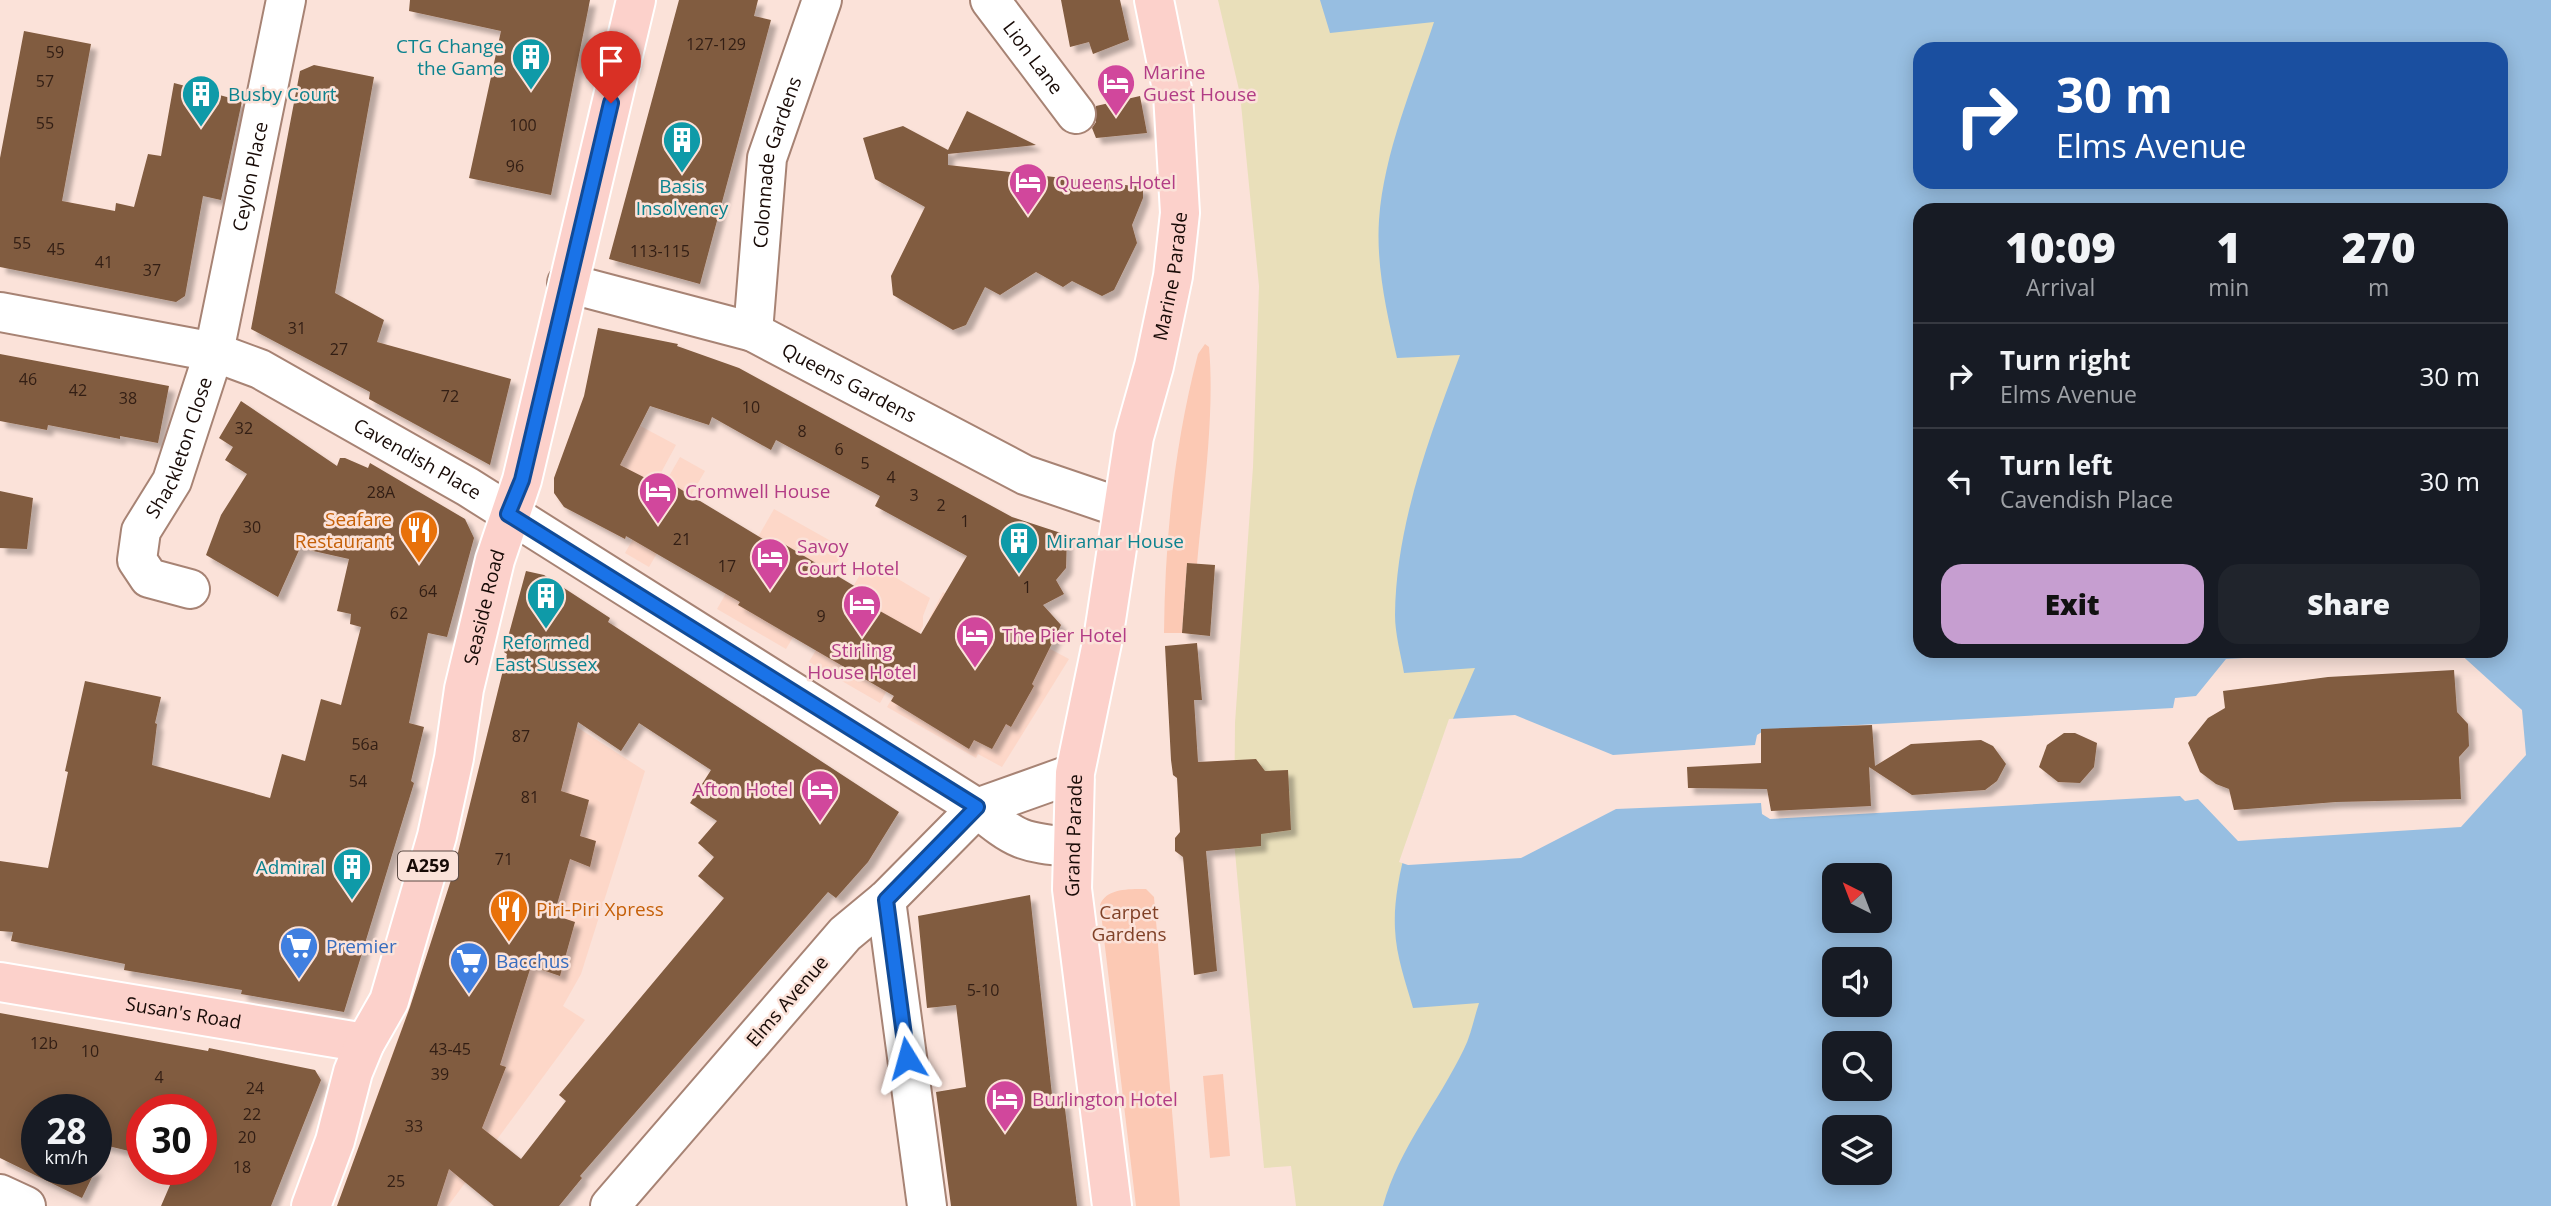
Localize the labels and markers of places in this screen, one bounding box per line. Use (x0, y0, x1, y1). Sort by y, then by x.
pin (581, 31, 641, 103)
place label: CTG Change the Game (396, 33, 504, 81)
building icon: CTG Change the Game (510, 36, 552, 91)
place label: Marine Guest House (1143, 59, 1257, 107)
hotel icon: Marine Guest House (1095, 62, 1137, 117)
building icon: Busby Court (180, 73, 222, 128)
place label: Busby Court (228, 81, 337, 107)
building icon: Basis Insolvency (661, 119, 703, 174)
hotel icon: Queens Hotel (1007, 161, 1049, 216)
place label: Queens Hotel (1055, 169, 1176, 195)
place label: Basis Insolvency (636, 173, 729, 221)
hotel icon: Cromwell House (637, 470, 679, 525)
place label: Cromwell House (685, 478, 831, 504)
place label: Seafare Restaurant (295, 506, 392, 554)
restaurant icon: Seafare Restaurant (398, 509, 440, 564)
building icon: Miramar House (998, 520, 1040, 575)
place label: Miramar House (1046, 528, 1184, 554)
place label: Savoy Court Hotel (797, 533, 899, 581)
hotel icon: Savoy Court Hotel (749, 536, 791, 591)
building icon: Reformed East Sussex (525, 575, 567, 630)
hotel icon: Stirling House Hotel (841, 583, 883, 638)
hotel icon: The Pier Hotel (954, 614, 996, 669)
place label: The Pier Hotel (1002, 622, 1127, 648)
place label: Reformed East Sussex (495, 629, 597, 677)
place label: Stirling House Hotel (807, 637, 917, 685)
hotel icon: Afton Hotel (799, 768, 841, 823)
place label: Afton Hotel (692, 776, 793, 802)
building icon: Admiral (331, 846, 373, 901)
place label: Admiral (256, 854, 325, 880)
restaurant icon: Piri-Piri Xpress (488, 888, 530, 943)
place label: Piri-Piri Xpress (536, 896, 664, 922)
supermarket icon: Premier (278, 925, 320, 980)
place label: Premier (326, 933, 397, 959)
supermarket icon: Bacchus (448, 940, 490, 995)
place label: Bacchus (496, 948, 569, 974)
hotel icon: Burlington Hotel (984, 1078, 1026, 1133)
place label: Burlington Hotel (1032, 1086, 1178, 1112)

